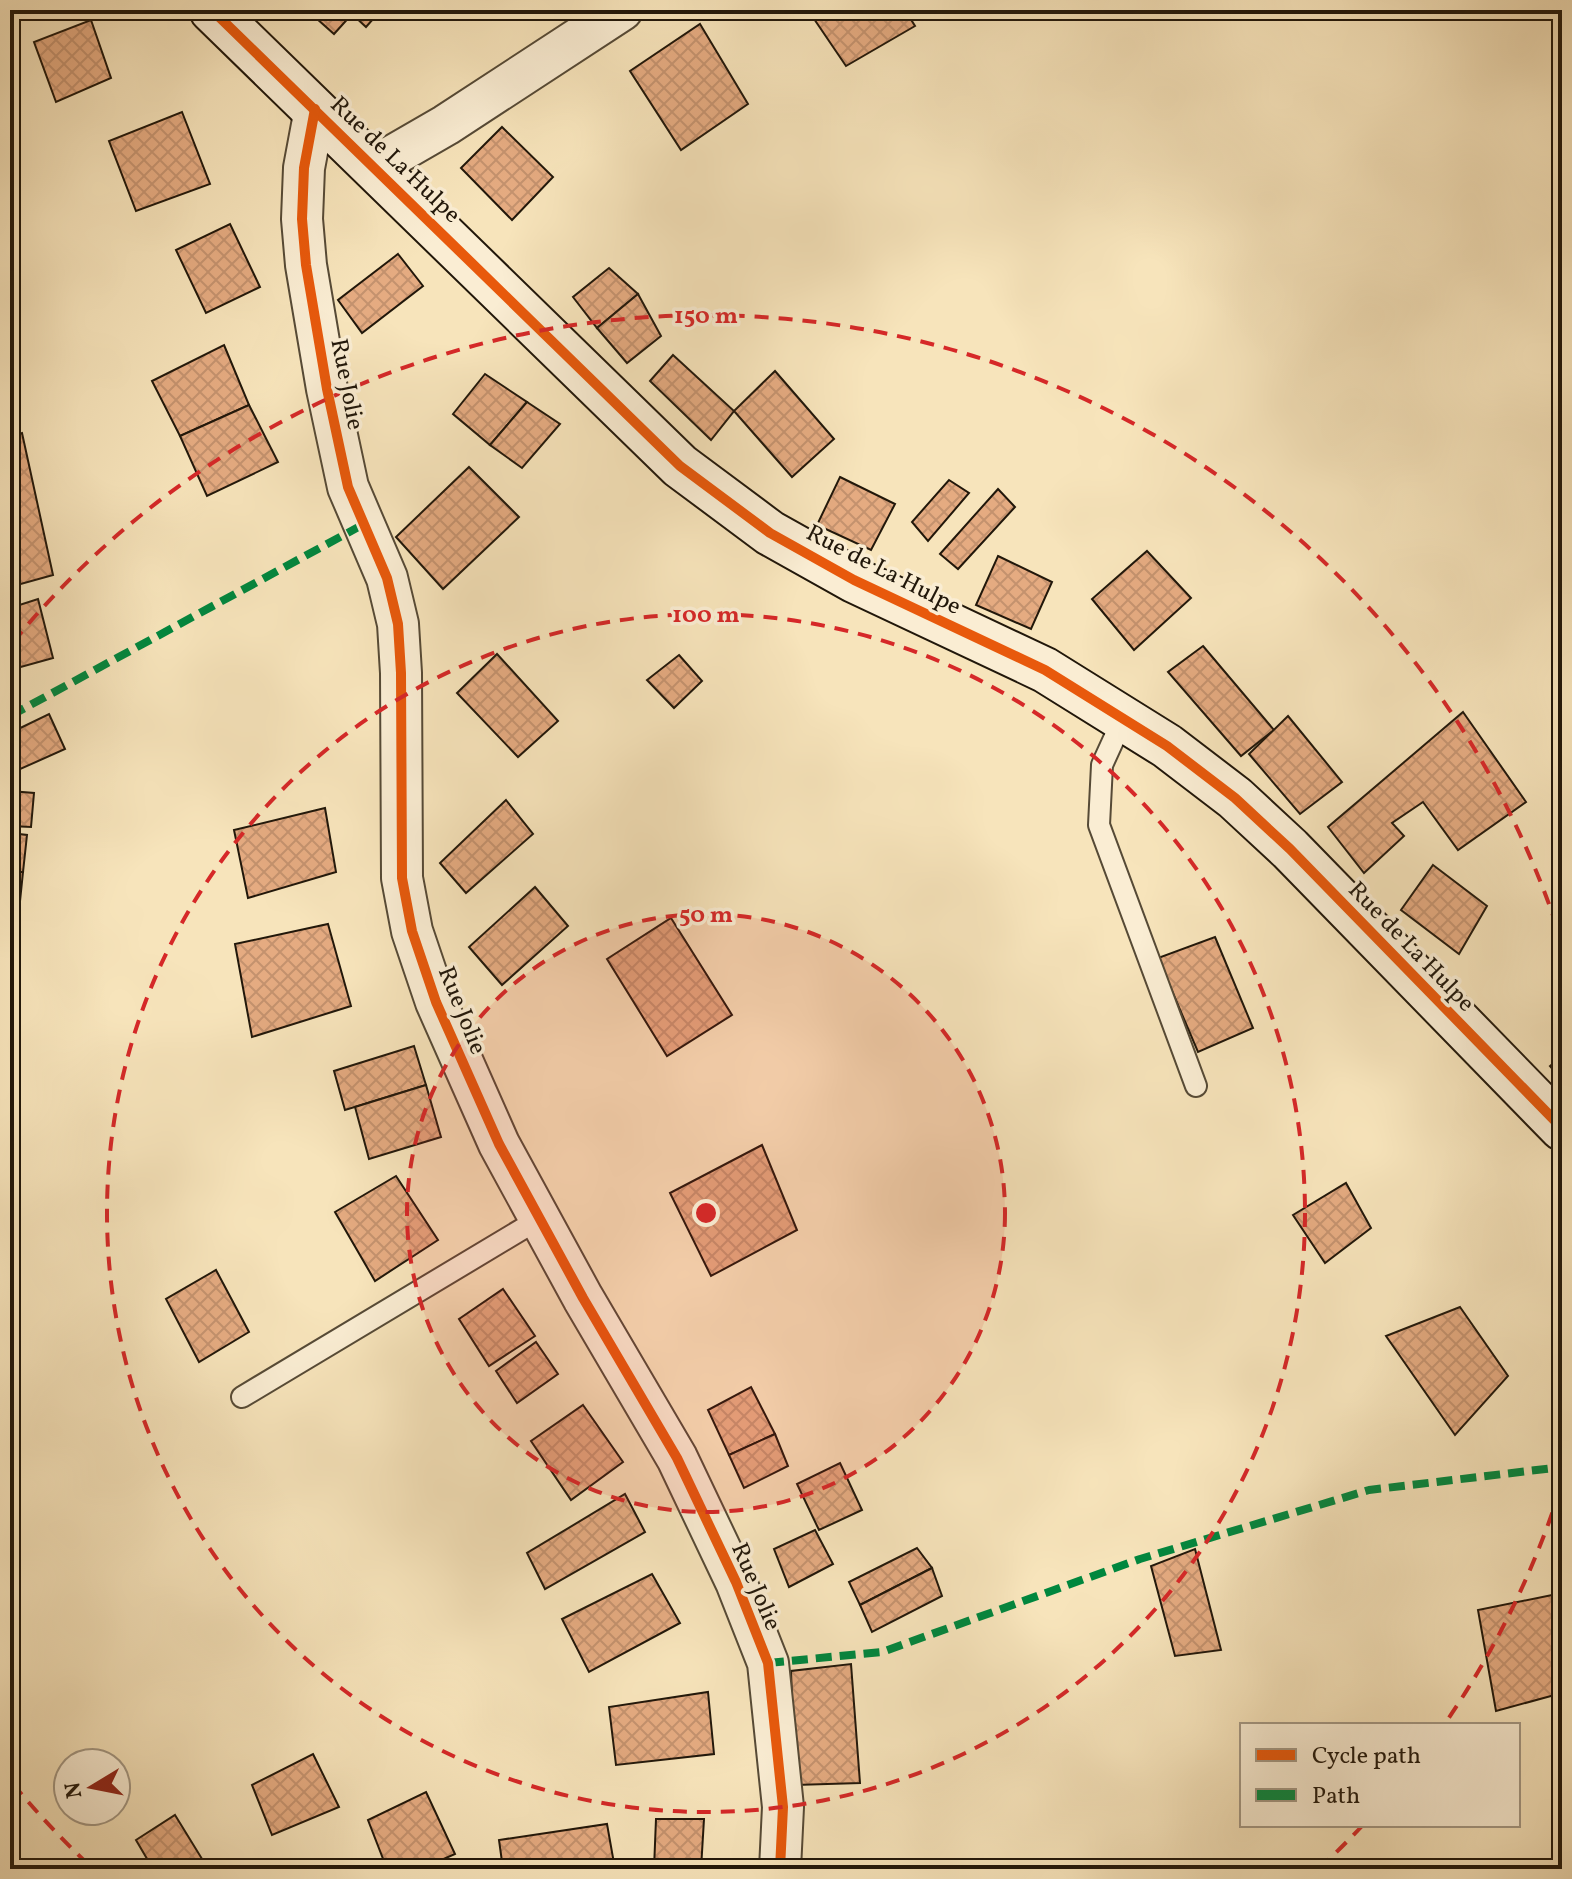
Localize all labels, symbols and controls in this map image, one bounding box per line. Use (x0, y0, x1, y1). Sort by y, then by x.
street label: Rue de La Hulpe (322, 89, 468, 232)
text: 150 m (674, 300, 738, 334)
street label: Rue Jolie (321, 336, 372, 433)
street label: Rue de La Hulpe (800, 517, 967, 625)
text: 100 m (672, 599, 740, 633)
street label: Rue de La Hulpe (1339, 874, 1482, 1020)
text: 50 m (679, 899, 733, 933)
street label: Rue Jolie (428, 962, 494, 1060)
centre of rings (692, 1199, 720, 1227)
street label: Rue Jolie (721, 1538, 789, 1636)
legend (1240, 1723, 1520, 1827)
text: Cycle path (1312, 1740, 1421, 1774)
north arrow (52, 1747, 132, 1827)
text: N (58, 1779, 91, 1801)
text: Path (1312, 1780, 1360, 1814)

